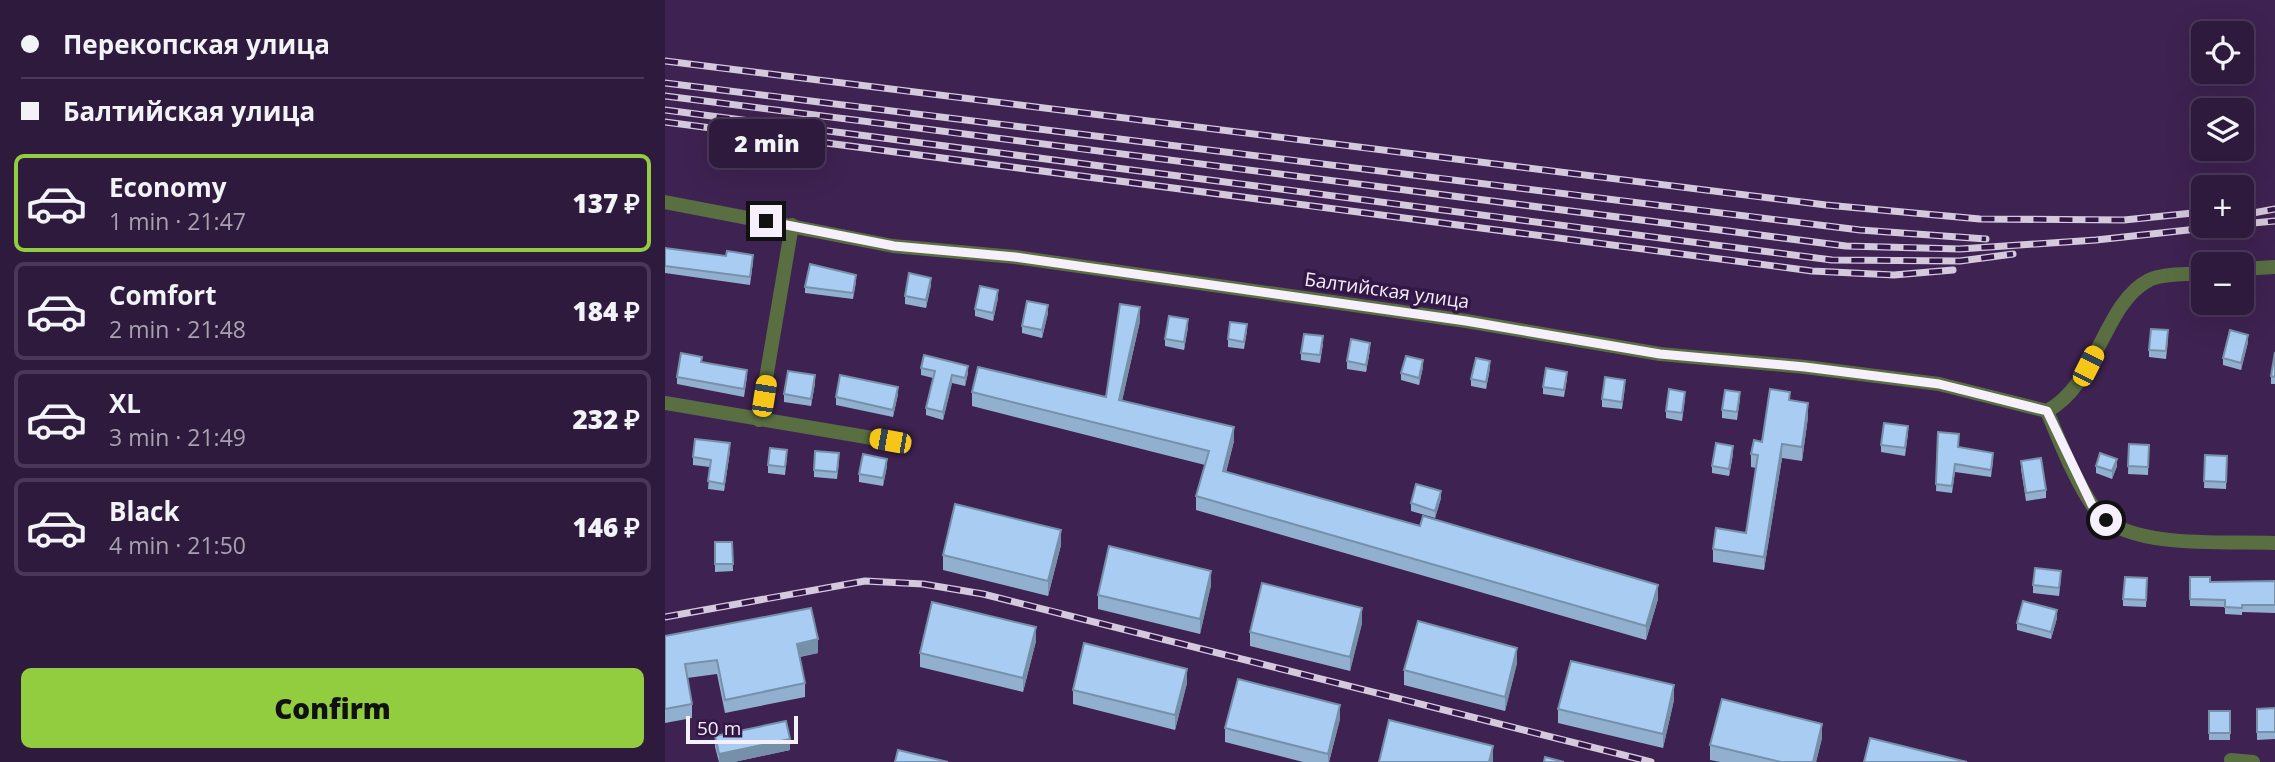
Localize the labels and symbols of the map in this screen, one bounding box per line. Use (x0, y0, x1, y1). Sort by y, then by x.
callout: 2 min (708, 120, 824, 168)
route end (750, 205, 782, 237)
street label: Балтийская улица (1303, 266, 1471, 314)
car (2070, 343, 2107, 389)
car (751, 374, 778, 418)
car (868, 427, 913, 455)
route start (2090, 504, 2122, 536)
scale bar (686, 713, 798, 745)

